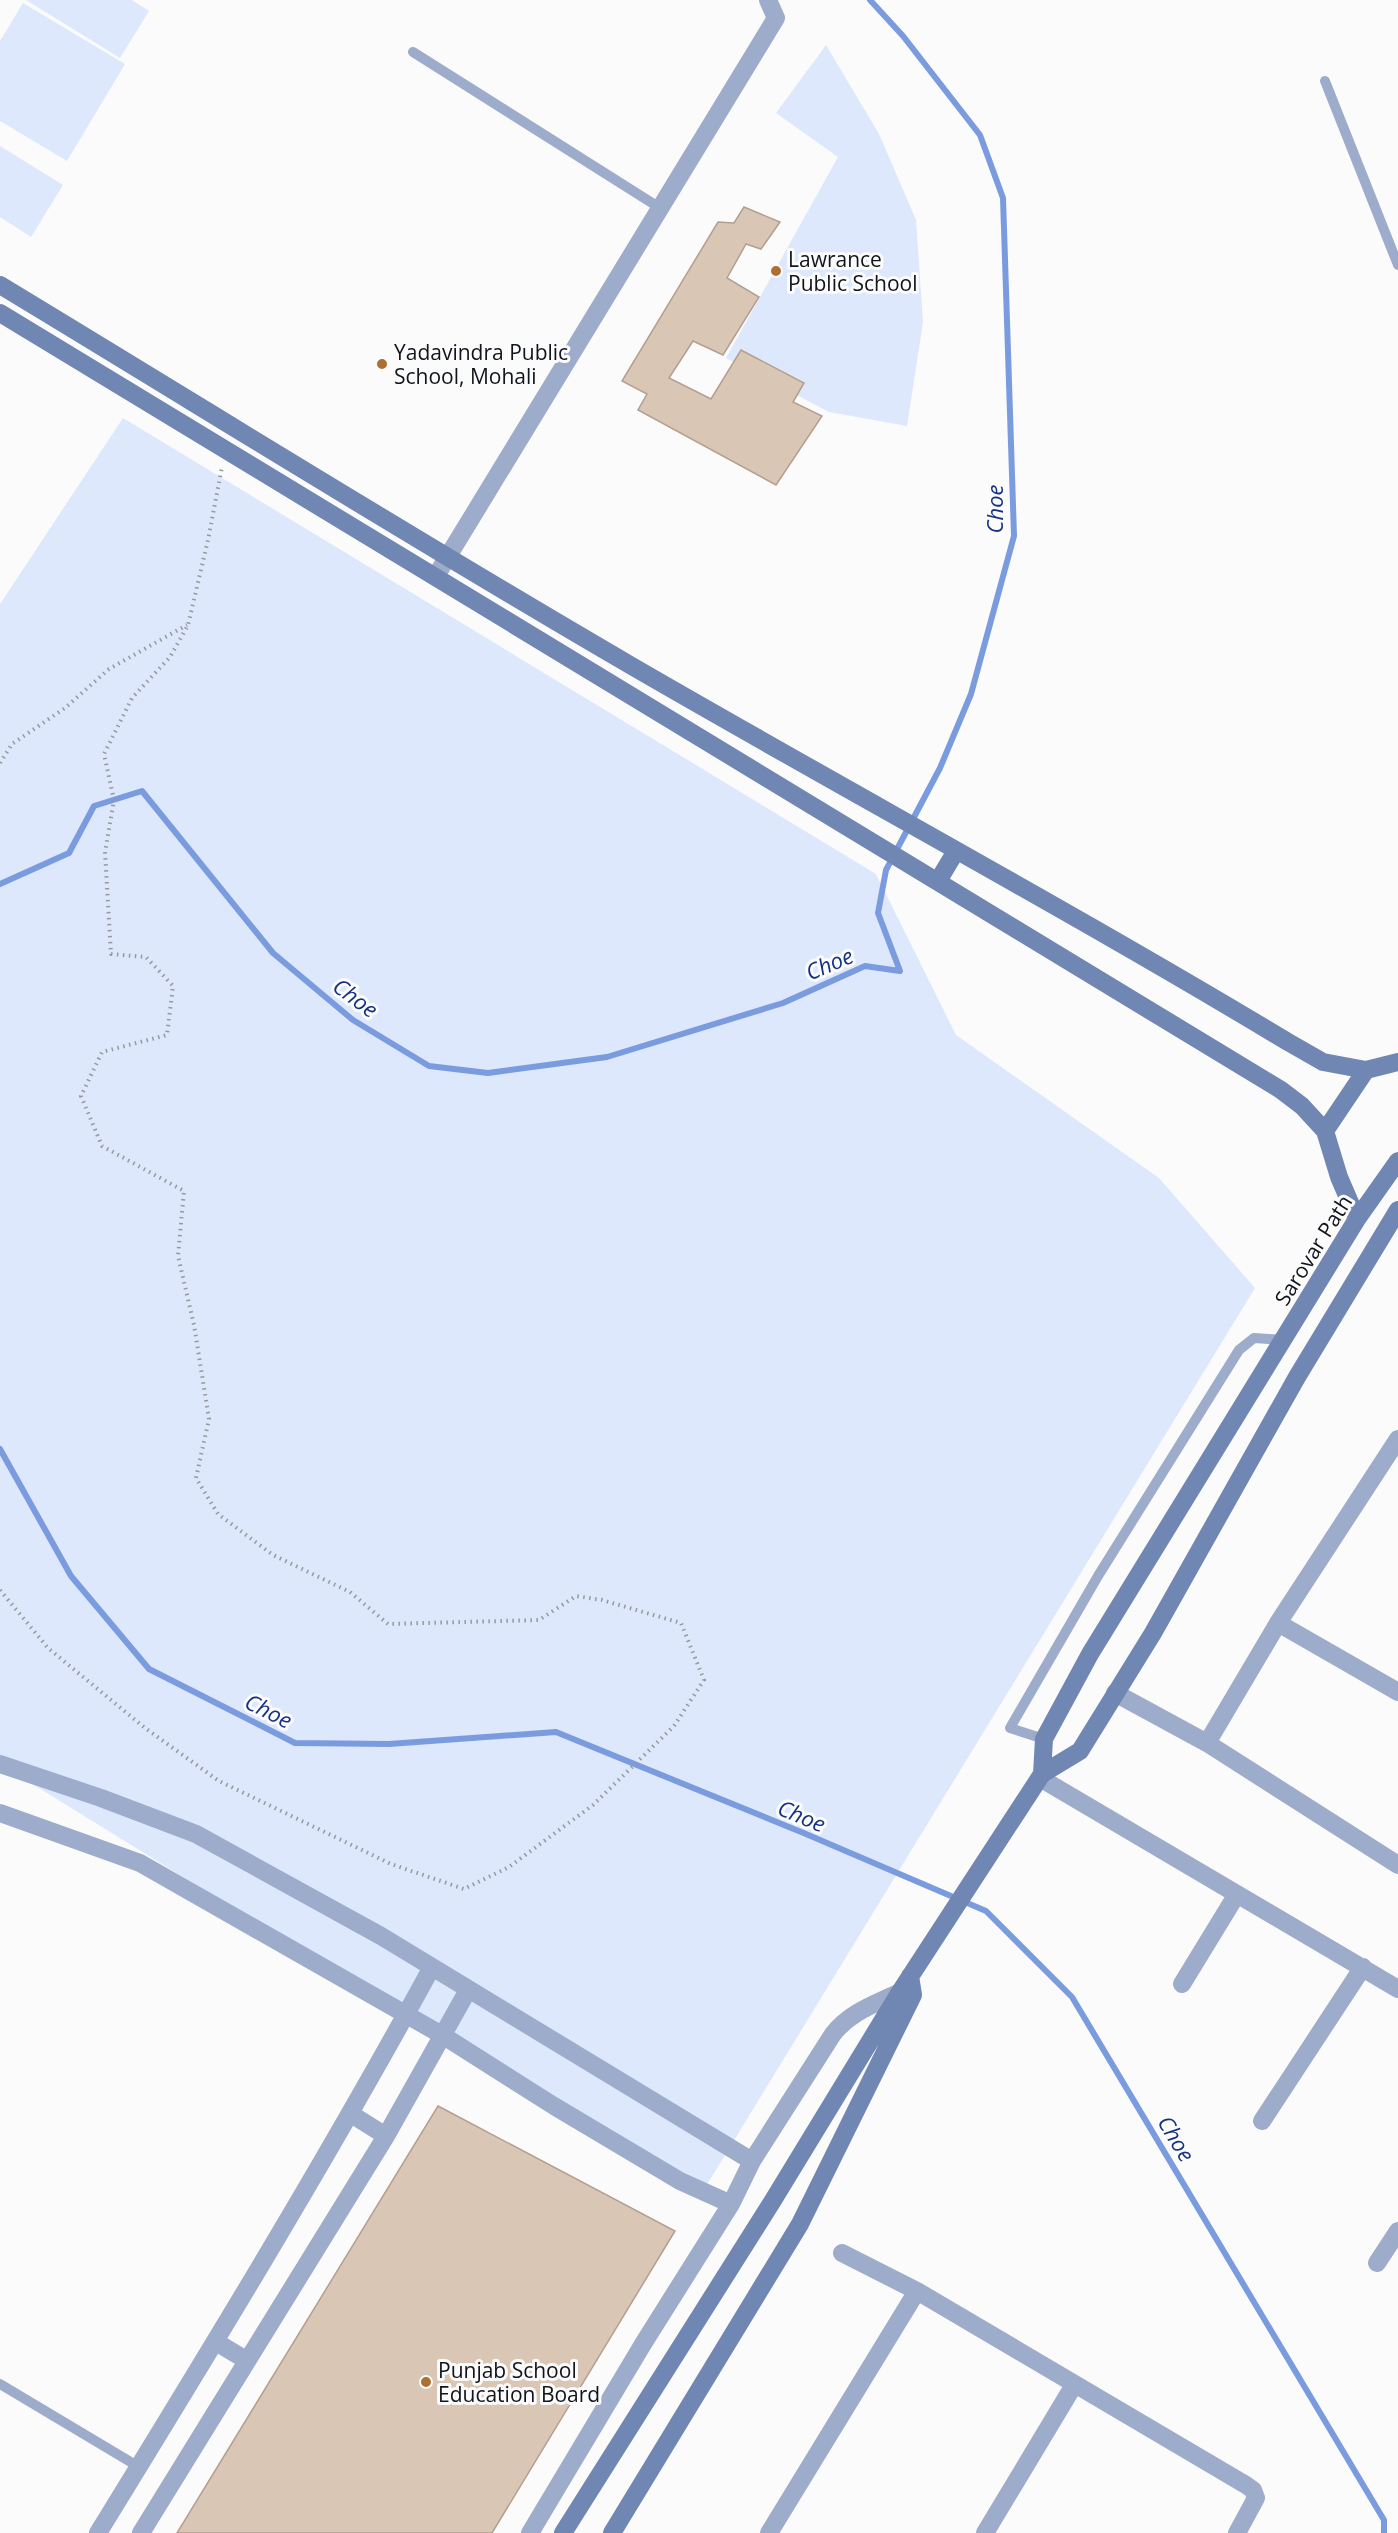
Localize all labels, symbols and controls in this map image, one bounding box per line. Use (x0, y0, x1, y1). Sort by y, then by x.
place label: Lawrance Public School (788, 245, 918, 297)
marker: Lawrance Public School (769, 264, 783, 278)
place label: Yadavindra Public School, Mohali (394, 338, 568, 390)
marker: Yadavindra Public School, Mohali (375, 357, 389, 371)
water label: Choe (979, 484, 1009, 533)
water label: Choe (801, 940, 857, 986)
water label: Choe (327, 970, 385, 1024)
street label: Sarovar Path (1268, 1189, 1358, 1311)
water label: Choe (240, 1686, 298, 1734)
water label: Choe (774, 1792, 830, 1838)
water label: Choe (1152, 2109, 1202, 2167)
place label: Punjab School Education Board (438, 2356, 600, 2408)
marker: Punjab School Education Board (419, 2375, 433, 2389)

